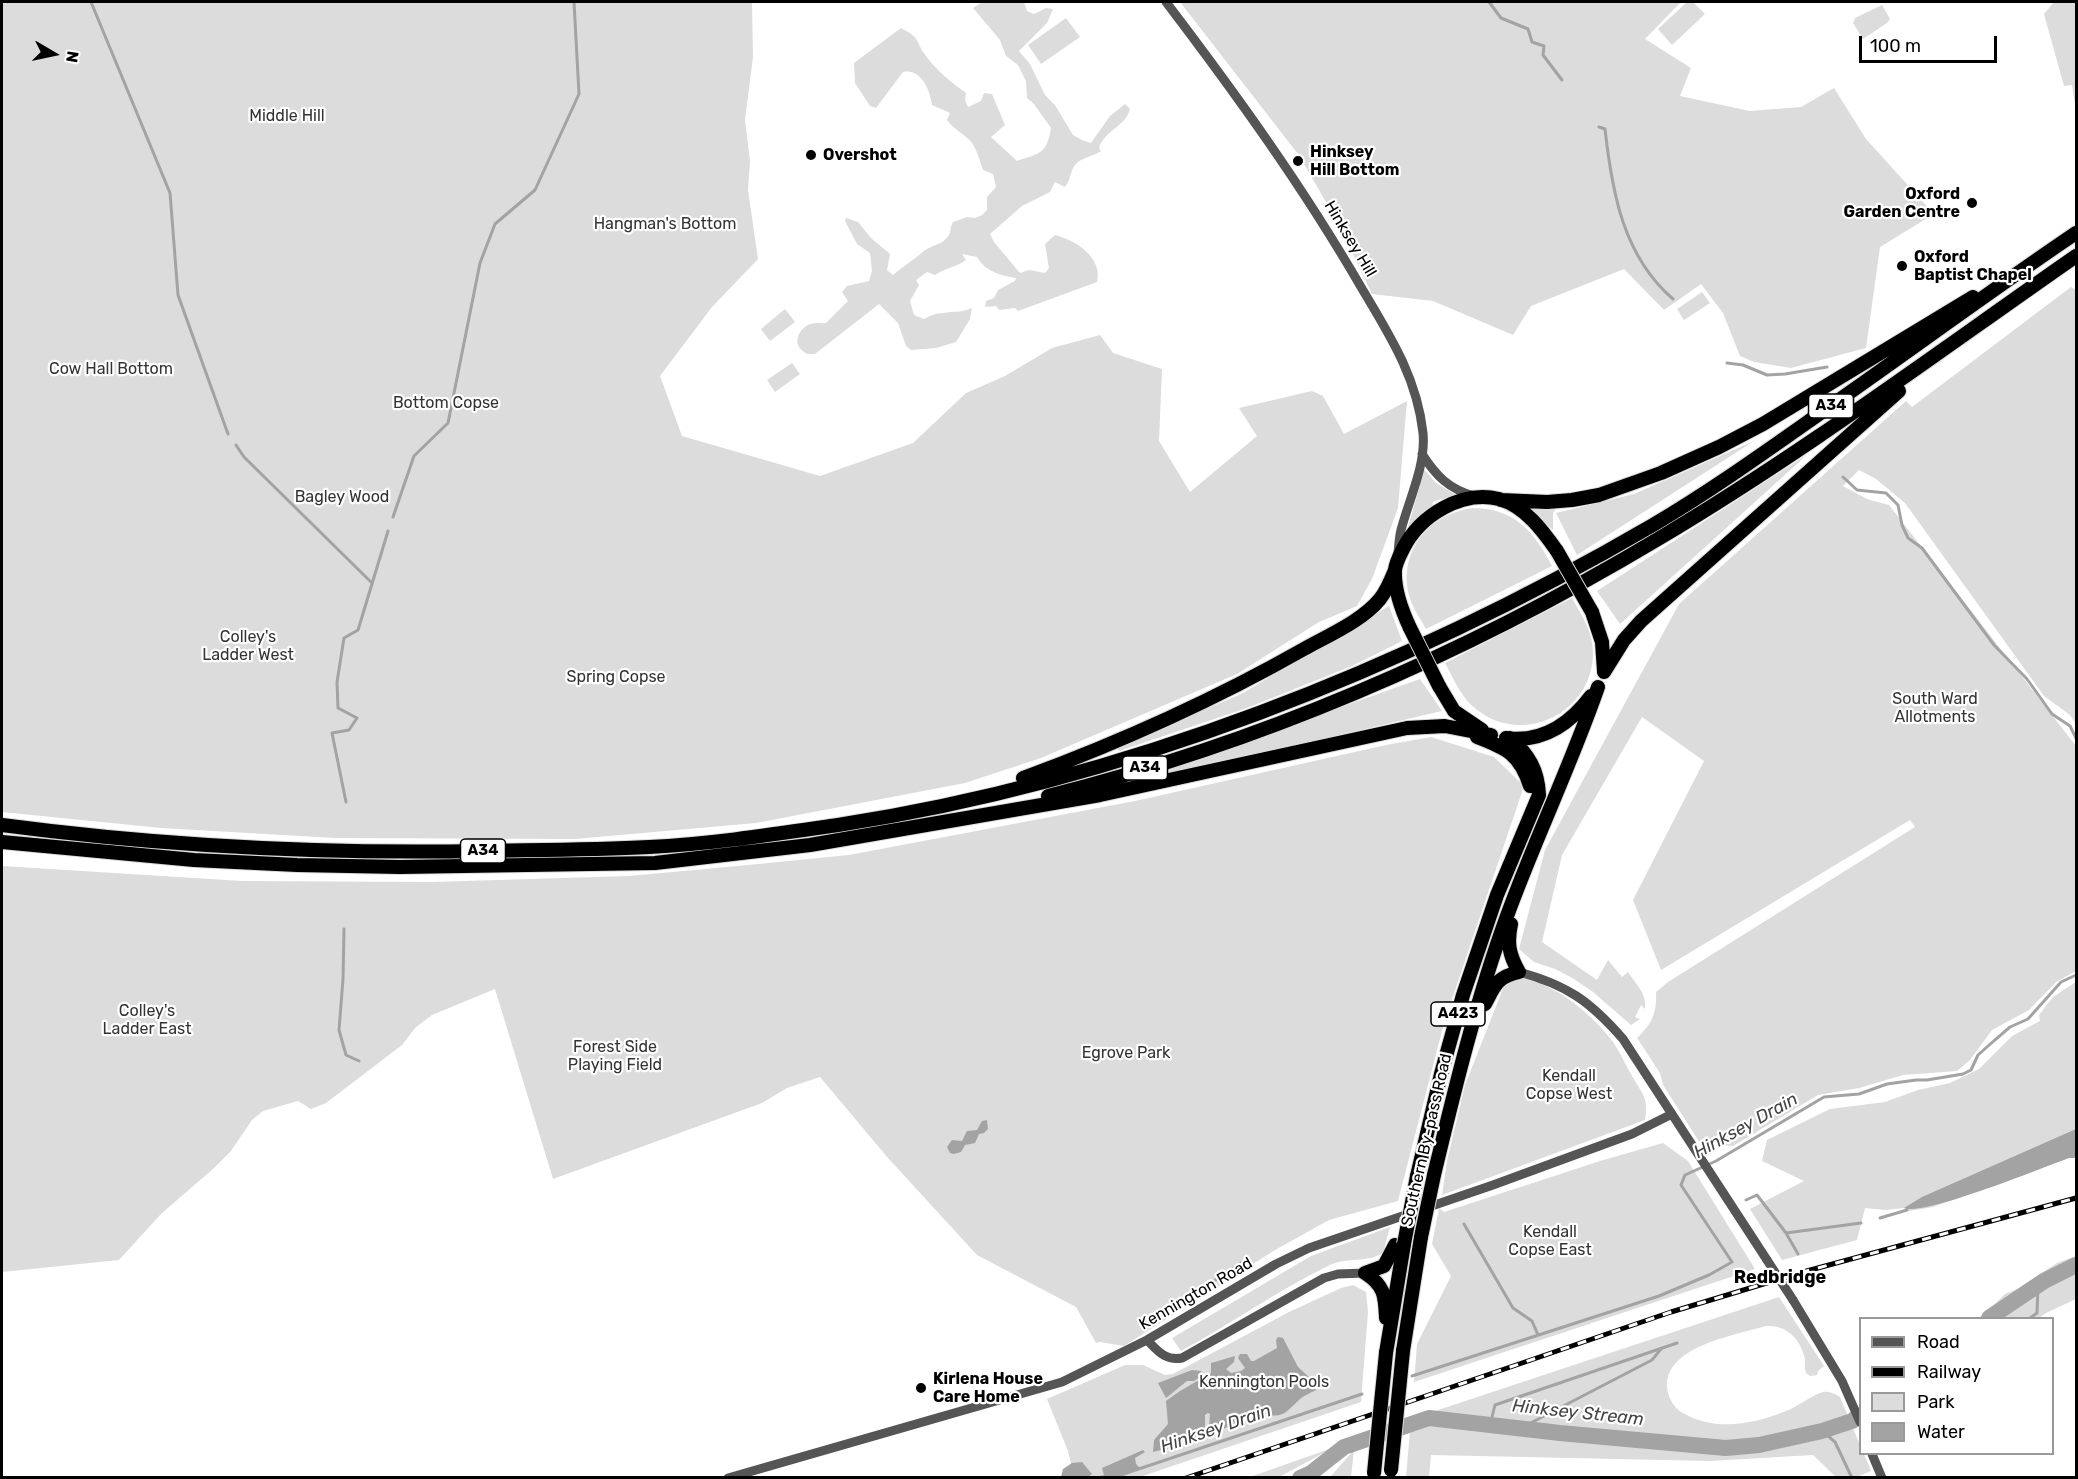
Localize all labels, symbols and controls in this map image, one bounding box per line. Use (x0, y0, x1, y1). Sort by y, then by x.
north arrow (24, 24, 84, 84)
scale bar (1862, 24, 2000, 62)
text: 100 m (1870, 35, 1921, 57)
text: N (62, 50, 83, 64)
park label: Middle Hill (249, 106, 325, 126)
place label: Hinksey Hill Bottom (1310, 142, 1399, 180)
place label: Overshot (823, 145, 897, 165)
marker: Overshot (804, 148, 818, 162)
marker: Hinksey Hill Bottom (1291, 154, 1305, 168)
place label: Oxford Garden Centre (1843, 184, 1960, 222)
marker: Oxford Garden Centre (1965, 196, 1979, 210)
street label: Hinksey Hill (1320, 197, 1380, 281)
park label: Hangman's Bottom (594, 214, 736, 234)
place label: Oxford Baptist Chapel (1914, 247, 2032, 285)
marker: Oxford Baptist Chapel (1895, 259, 1909, 273)
park label: Cow Hall Bottom (49, 359, 173, 379)
park label: Bottom Copse (393, 393, 499, 413)
road number: A34 (1808, 394, 1854, 418)
park label: Bagley Wood (295, 487, 389, 507)
park label: Colley's Ladder West (202, 627, 294, 665)
park label: Spring Copse (566, 667, 666, 687)
park label: South Ward Allotments (1892, 689, 1978, 727)
road number: A34 (1122, 756, 1168, 780)
road number: A34 (460, 839, 506, 863)
park label: Colley's Ladder East (103, 1001, 191, 1039)
road number: A423 (1431, 1002, 1485, 1026)
park label: Forest Side Playing Field (568, 1037, 662, 1075)
park label: Egrove Park (1082, 1043, 1170, 1063)
street label: Southern By-pass Road (1398, 1052, 1456, 1228)
park label: Kendall Copse West (1526, 1066, 1612, 1104)
water label: Hinksey Drain (1690, 1089, 1802, 1163)
park label: Kendall Copse East (1508, 1222, 1592, 1260)
street label: Kennington Road (1136, 1254, 1256, 1334)
district label: Redbridge (1734, 1267, 1826, 1289)
legend (1859, 1317, 2054, 1455)
text: Road (1917, 1331, 1960, 1353)
text: Railway (1917, 1361, 1981, 1383)
place label: Kirlena House Care Home (933, 1369, 1043, 1407)
park label: Kennington Pools (1199, 1372, 1329, 1392)
marker: Kirlena House Care Home (914, 1381, 928, 1395)
text: Park (1917, 1391, 1954, 1413)
water label: Hinksey Stream (1511, 1395, 1645, 1431)
water label: Hinksey Drain (1158, 1400, 1274, 1458)
text: Water (1917, 1421, 1965, 1443)

